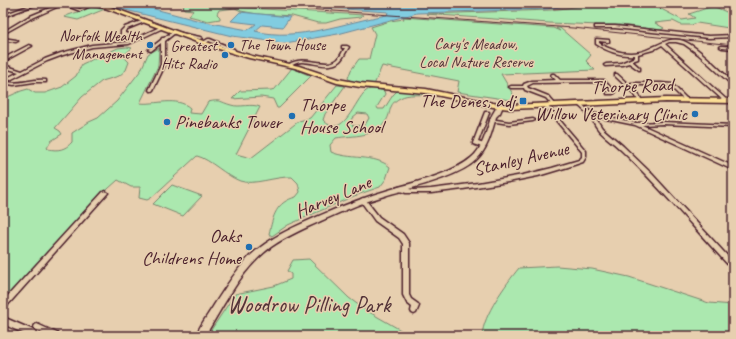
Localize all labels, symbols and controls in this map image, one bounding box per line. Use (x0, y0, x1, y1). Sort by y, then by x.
place label: Norfolk Wealth Management (59, 26, 144, 64)
park label: Cary's Meadow, Local Nature Reserve (419, 34, 534, 72)
place label: The Town House (239, 35, 327, 55)
place label: Greatest Hits Radio (161, 36, 219, 74)
marker: Norfolk Wealth Management (145, 40, 155, 50)
marker: The Town House (226, 40, 236, 50)
marker: Greatest Hits Radio (220, 50, 230, 60)
street label: Thorpe Road (591, 72, 677, 99)
place label: The Denes, adj (420, 89, 518, 113)
place label: Thorpe House School (300, 93, 387, 139)
marker: The Denes, adj (518, 96, 528, 106)
place label: Willow Veterinary Clinic (535, 102, 688, 126)
marker: Willow Veterinary Clinic (690, 109, 700, 119)
place label: Pinebanks Tower (175, 110, 284, 134)
marker: Thorpe House School (287, 111, 297, 121)
marker: Pinebanks Tower (162, 117, 172, 127)
street label: Stanley Avenue (471, 136, 573, 182)
street label: Harvey Lane (291, 170, 376, 224)
place label: Oaks Childrens Home (142, 224, 243, 270)
marker: Oaks Childrens Home (244, 242, 254, 252)
park label: Woodrow Pilling Park (228, 290, 392, 319)

